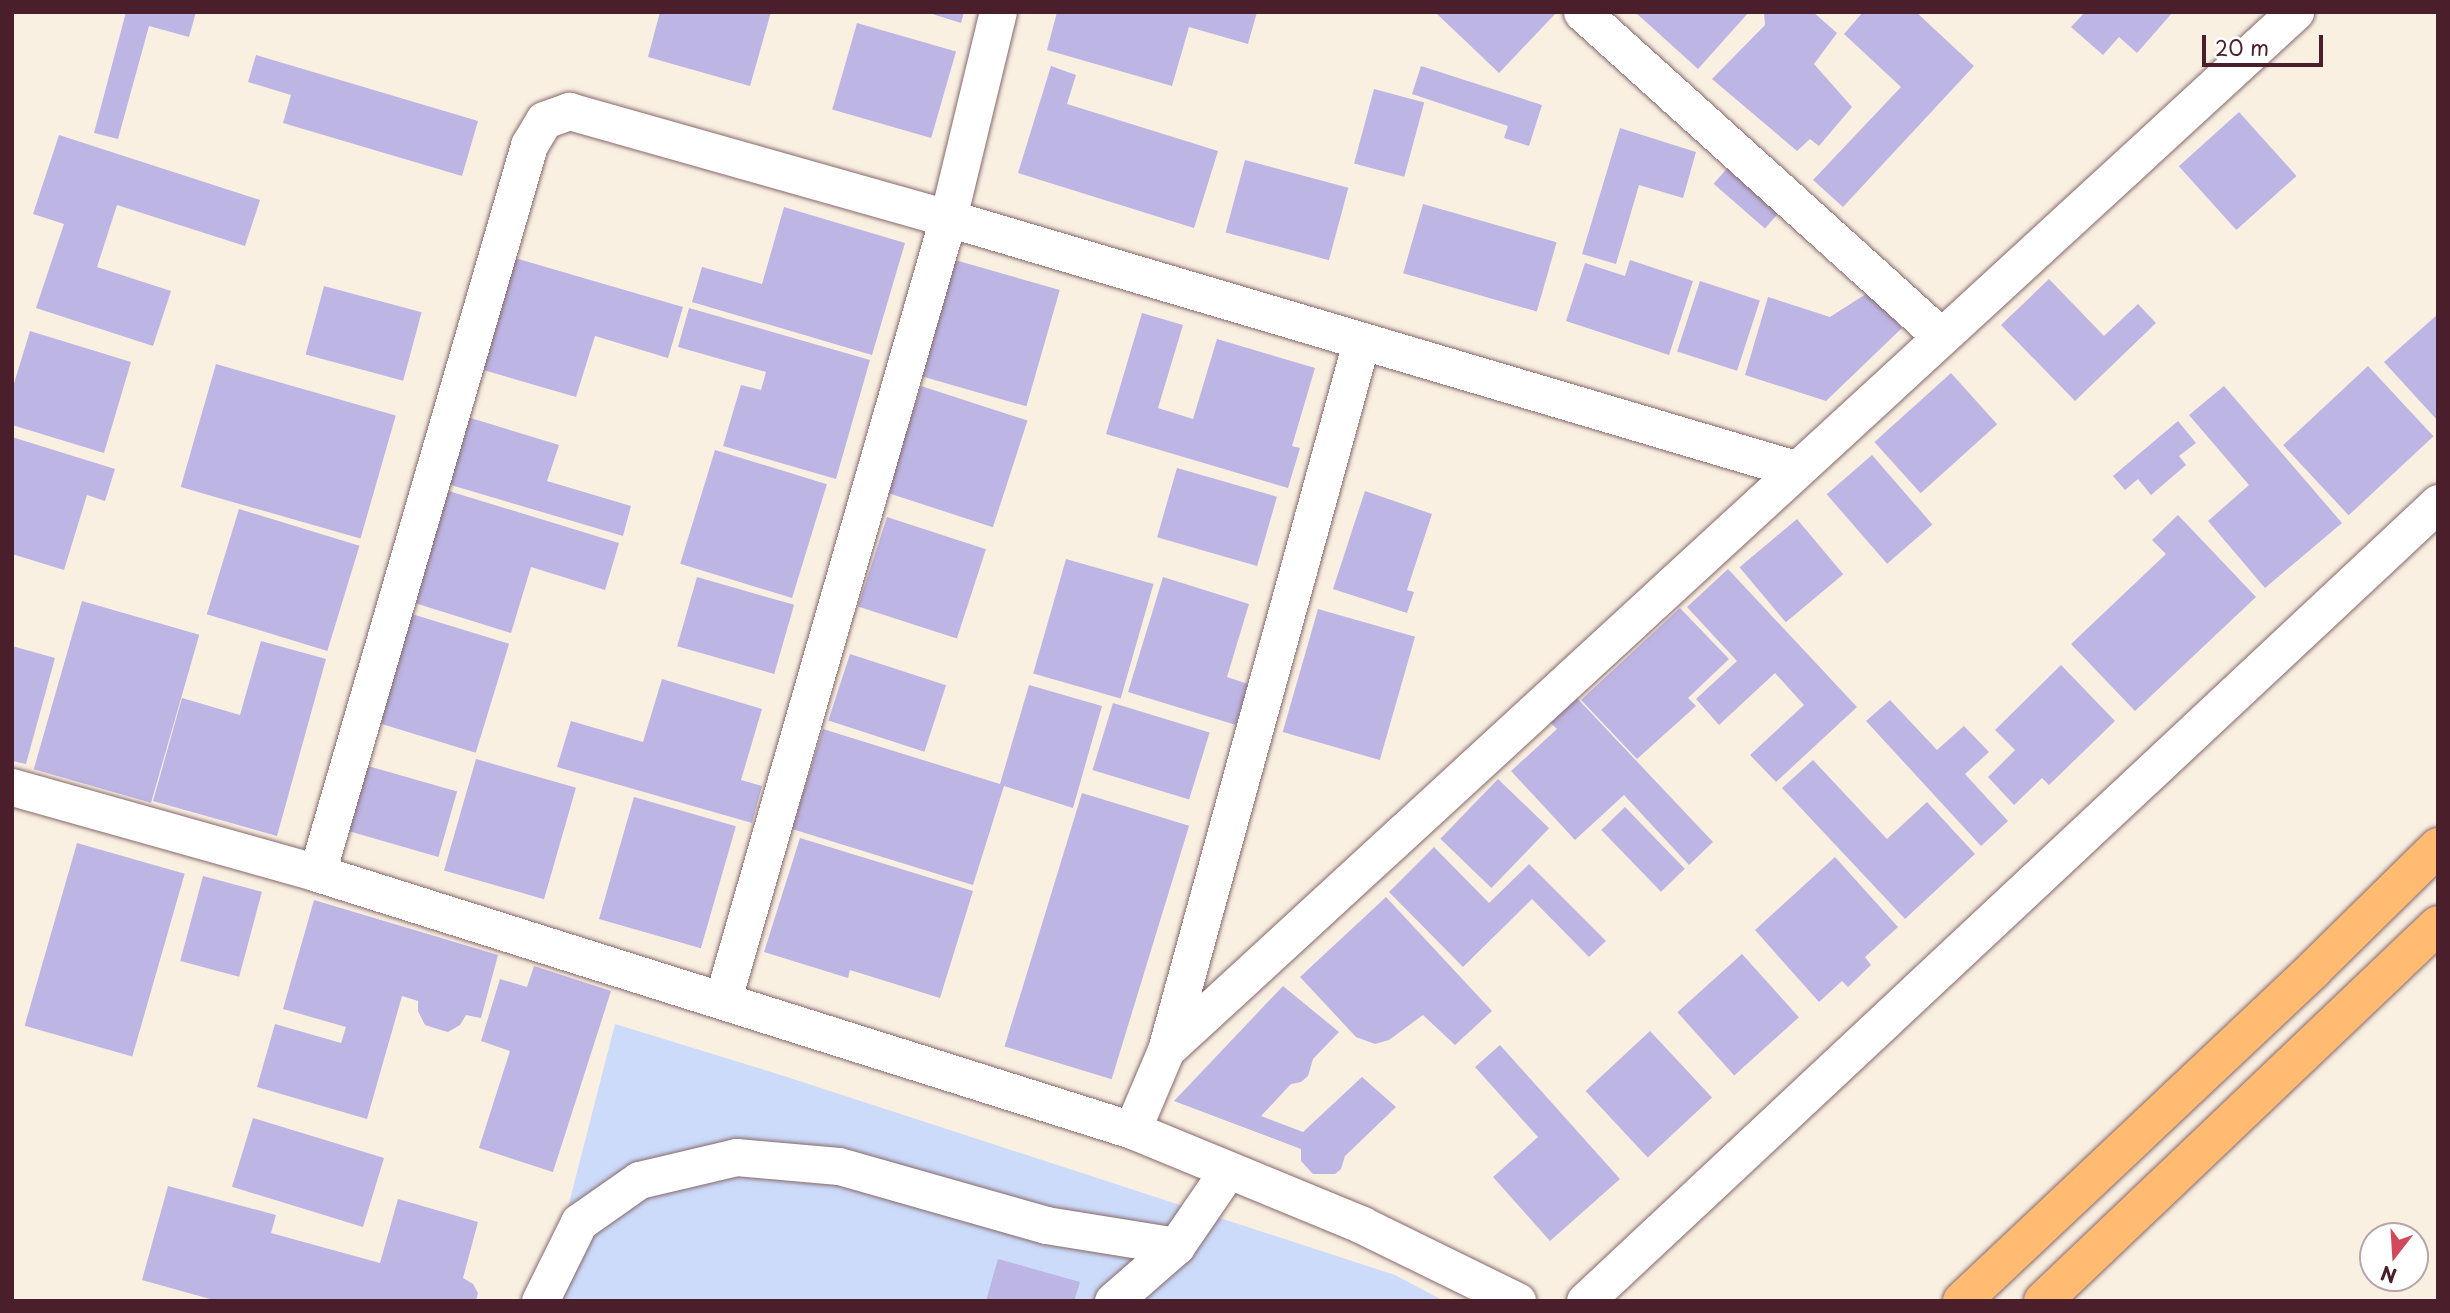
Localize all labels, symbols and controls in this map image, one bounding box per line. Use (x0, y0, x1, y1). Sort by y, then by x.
scale bar (2205, 21, 2326, 65)
text: 20 m (2215, 31, 2269, 63)
north arrow (2359, 1222, 2429, 1292)
text: N (2377, 1260, 2400, 1291)

